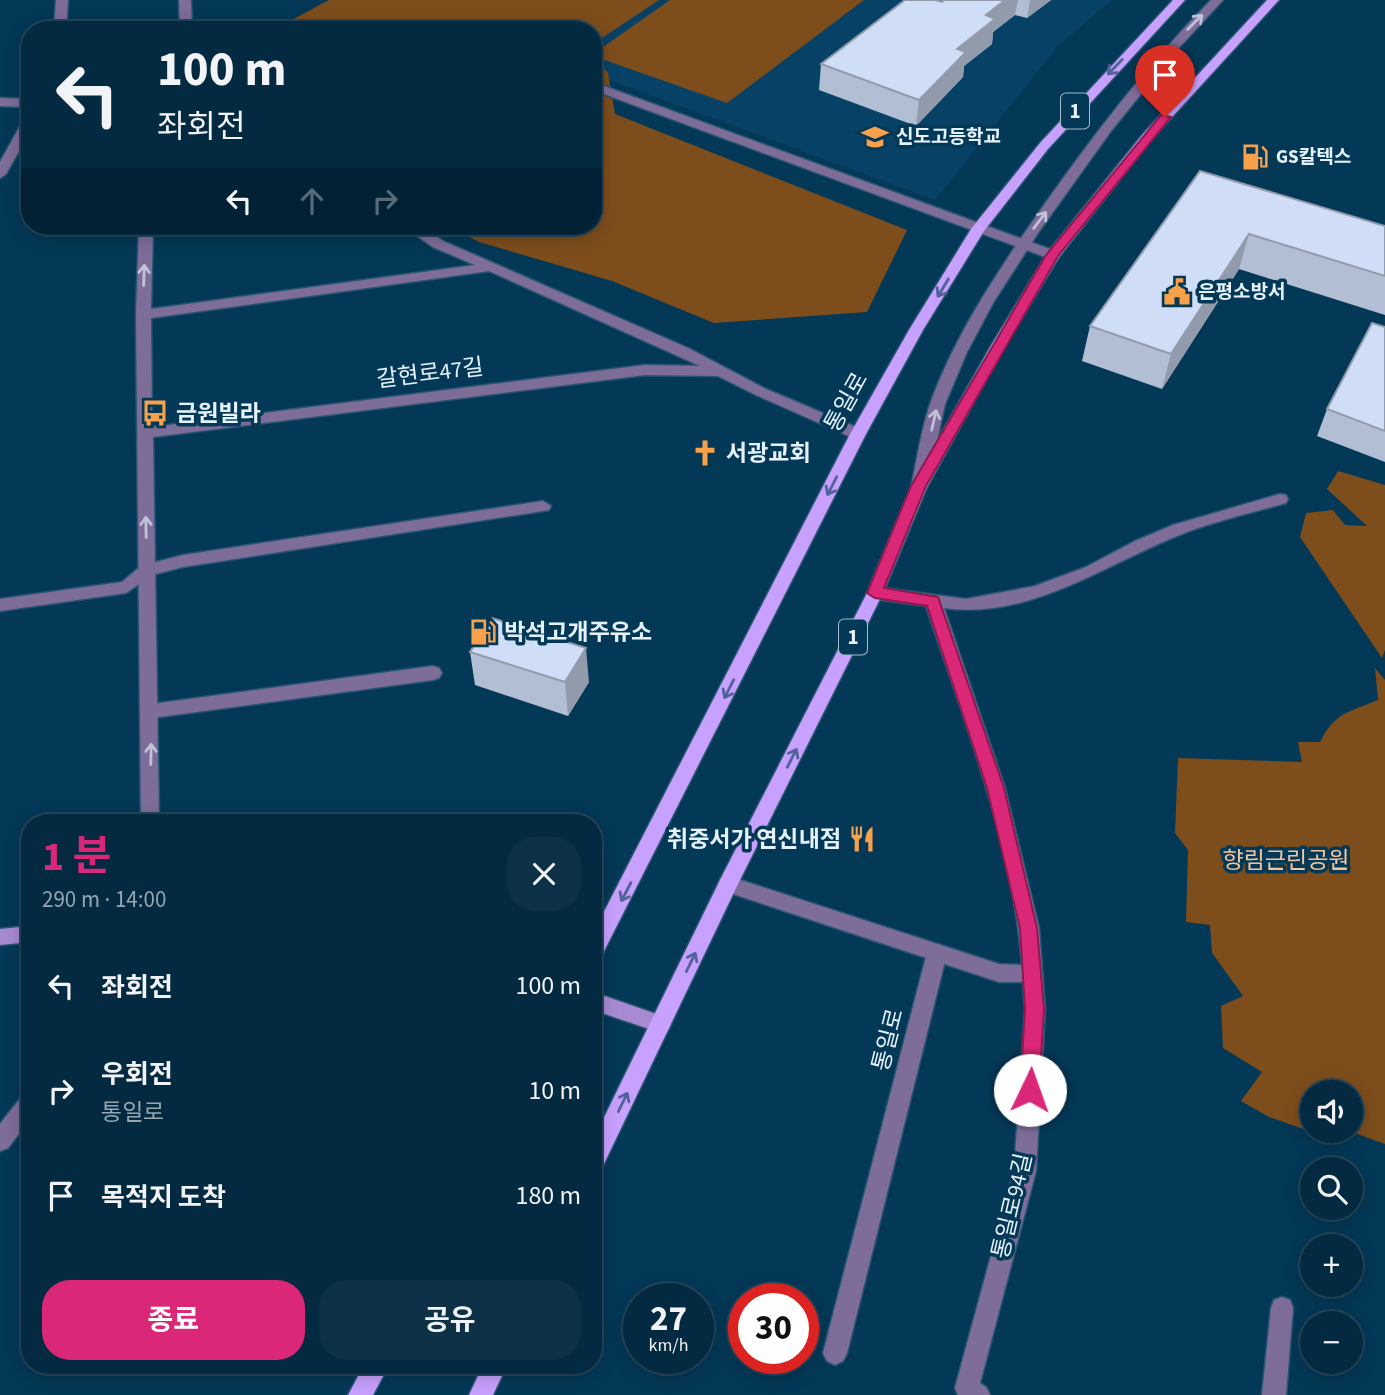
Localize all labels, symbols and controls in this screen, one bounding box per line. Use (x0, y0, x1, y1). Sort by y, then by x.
one-way arrow (1186, 14, 1203, 31)
text: 100 m (157, 35, 286, 105)
pin (1135, 45, 1195, 117)
icon: left (42, 49, 133, 140)
icon: arrive (1146, 56, 1184, 94)
one-way arrow (1107, 58, 1123, 76)
road number: 1 (1061, 94, 1089, 128)
text: 좌회전 (157, 104, 245, 150)
school or university icon: 신도고등학교 (860, 122, 890, 152)
place label: 신도고등학교 (896, 124, 1001, 151)
fuel station icon: GS칼텍스 (1240, 142, 1270, 172)
place label: GS칼텍스 (1276, 144, 1351, 171)
icon: left (220, 182, 258, 220)
icon: ahead (293, 182, 331, 220)
icon: right (366, 182, 404, 220)
one-way arrow (1032, 211, 1047, 230)
one-way arrow (138, 264, 151, 287)
one-way arrow (935, 277, 949, 297)
public building icon: 은평소방서 (1162, 277, 1192, 307)
place label: 은평소방서 (1198, 279, 1285, 306)
street label: 갈현로47길 (375, 350, 485, 396)
street label: 통일로 (816, 366, 876, 438)
place label: 금원빌라 (176, 397, 261, 430)
bus stop icon: 금원빌라 (140, 398, 170, 428)
one-way arrow (928, 409, 941, 432)
place label: 서광교회 (726, 437, 811, 470)
church icon: 서광교회 (690, 438, 720, 468)
one-way arrow (824, 475, 838, 496)
one-way arrow (139, 516, 153, 539)
place label: 박석고개주유소 (504, 616, 652, 649)
fuel station icon: 박석고개주유소 (468, 617, 498, 647)
road number: 1 (839, 620, 867, 654)
one-way arrow (721, 678, 735, 699)
one-way arrow (144, 743, 158, 766)
one-way arrow (785, 748, 799, 769)
place label: 취중서가 연신내점 (667, 823, 841, 856)
restaurant icon: 취중서가 연신내점 (847, 824, 877, 854)
text: 1 분 (42, 827, 111, 887)
button: close (507, 837, 581, 911)
park label: 향림근린공원 (1223, 844, 1349, 877)
one-way arrow (618, 881, 632, 901)
text: 290 m · 14:00 (42, 883, 166, 916)
one-way arrow (684, 952, 698, 973)
icon: left (42, 967, 80, 1005)
text: 100 m (515, 967, 581, 1004)
text: 좌회전 (101, 969, 173, 1006)
street label: 통일로 (864, 1005, 912, 1075)
position arrow (993, 1053, 1067, 1127)
text: 우회전 (101, 1056, 173, 1093)
icon: right (42, 1072, 80, 1110)
text: 10 m (528, 1072, 581, 1109)
map controls (1300, 1080, 1363, 1374)
button: sound (1300, 1080, 1363, 1143)
one-way arrow (617, 1092, 630, 1113)
text: 통일로 (101, 1096, 164, 1129)
street label: 통일로94길 (984, 1150, 1040, 1262)
button: search (1300, 1157, 1363, 1220)
icon: arrive (42, 1177, 80, 1215)
text: 180 m (515, 1177, 581, 1214)
text: 목적지 도착 (101, 1179, 226, 1216)
button: + (1300, 1234, 1363, 1297)
button: 종료 (42, 1280, 305, 1360)
button: 공유 (319, 1280, 581, 1360)
speed limit sign: 30 (728, 1283, 819, 1374)
text: 27 (650, 1294, 687, 1344)
button: − (1300, 1311, 1363, 1374)
text: km/h (649, 1333, 688, 1358)

